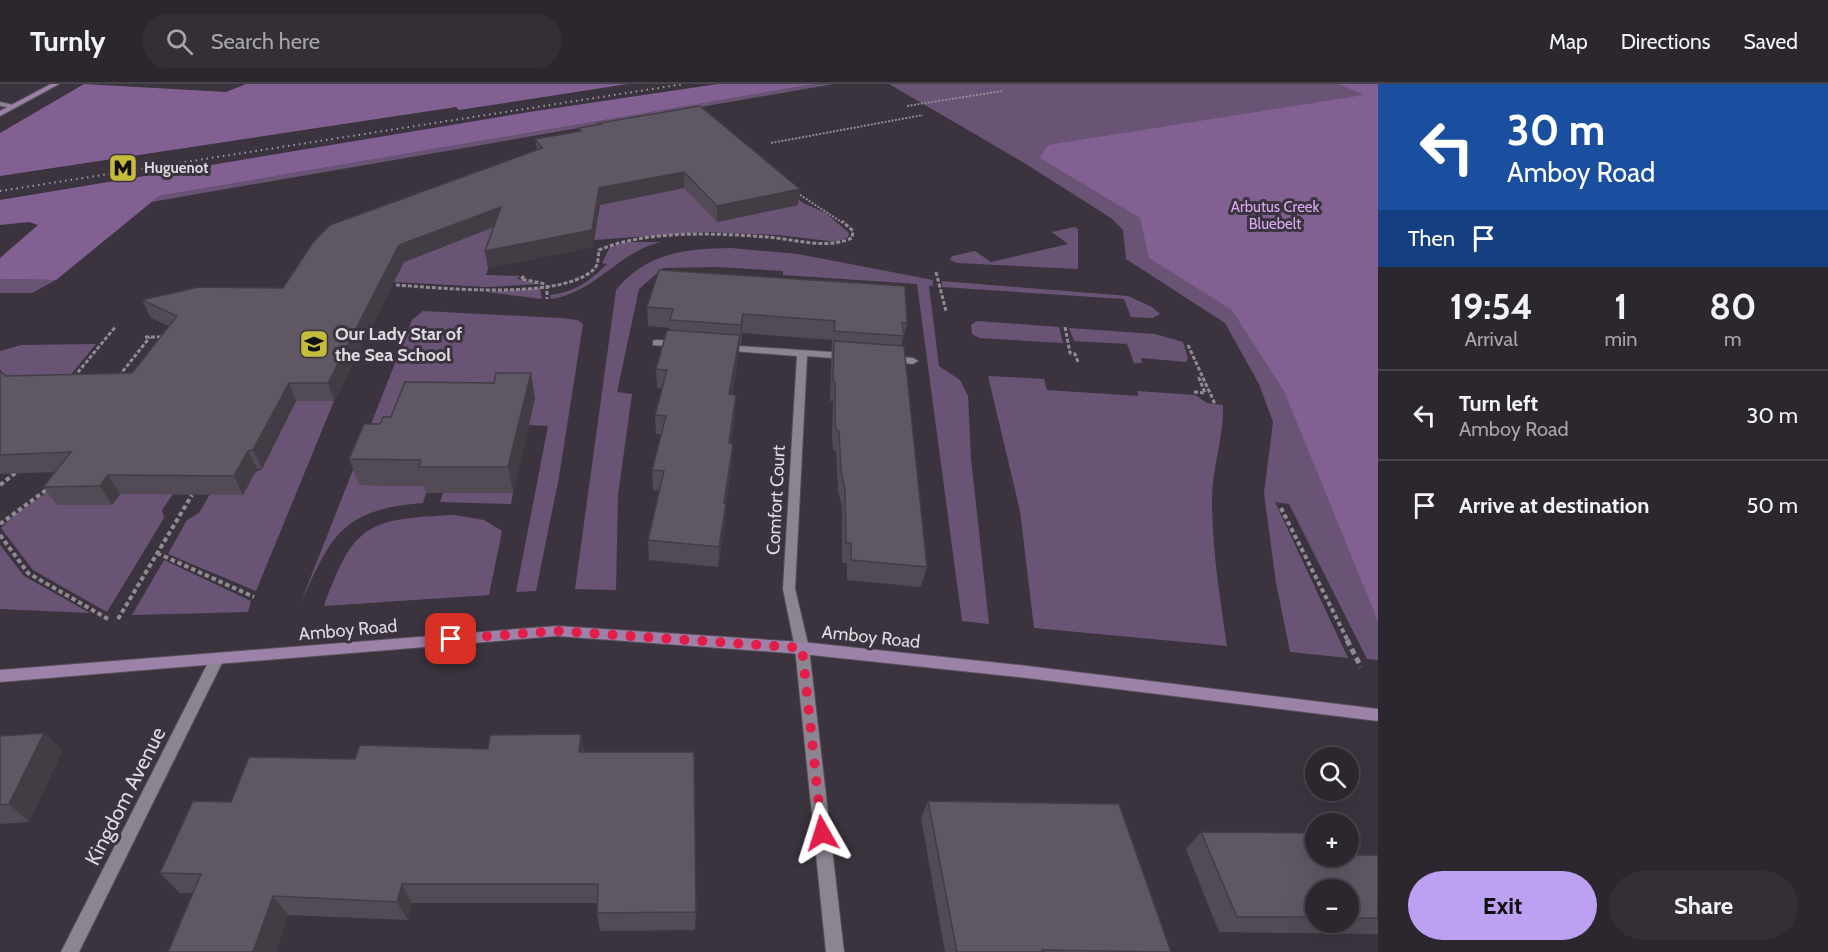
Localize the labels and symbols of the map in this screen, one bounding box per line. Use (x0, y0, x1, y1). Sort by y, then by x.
metro station icon: Huguenot (107, 152, 139, 184)
place label: Huguenot (144, 159, 208, 177)
park label: Arbutus Creek Bluebelt (1231, 198, 1319, 233)
place label: Our Lady Star of the Sea School (335, 323, 462, 366)
school or university icon: Our Lady Star of the Sea School (298, 328, 330, 360)
street label: Comfort Court (762, 445, 790, 555)
pin (425, 613, 476, 664)
street label: Amboy Road (298, 615, 398, 645)
street label: Amboy Road (821, 621, 921, 653)
street label: Kingdom Avenue (79, 722, 171, 869)
position arrow (790, 801, 854, 865)

